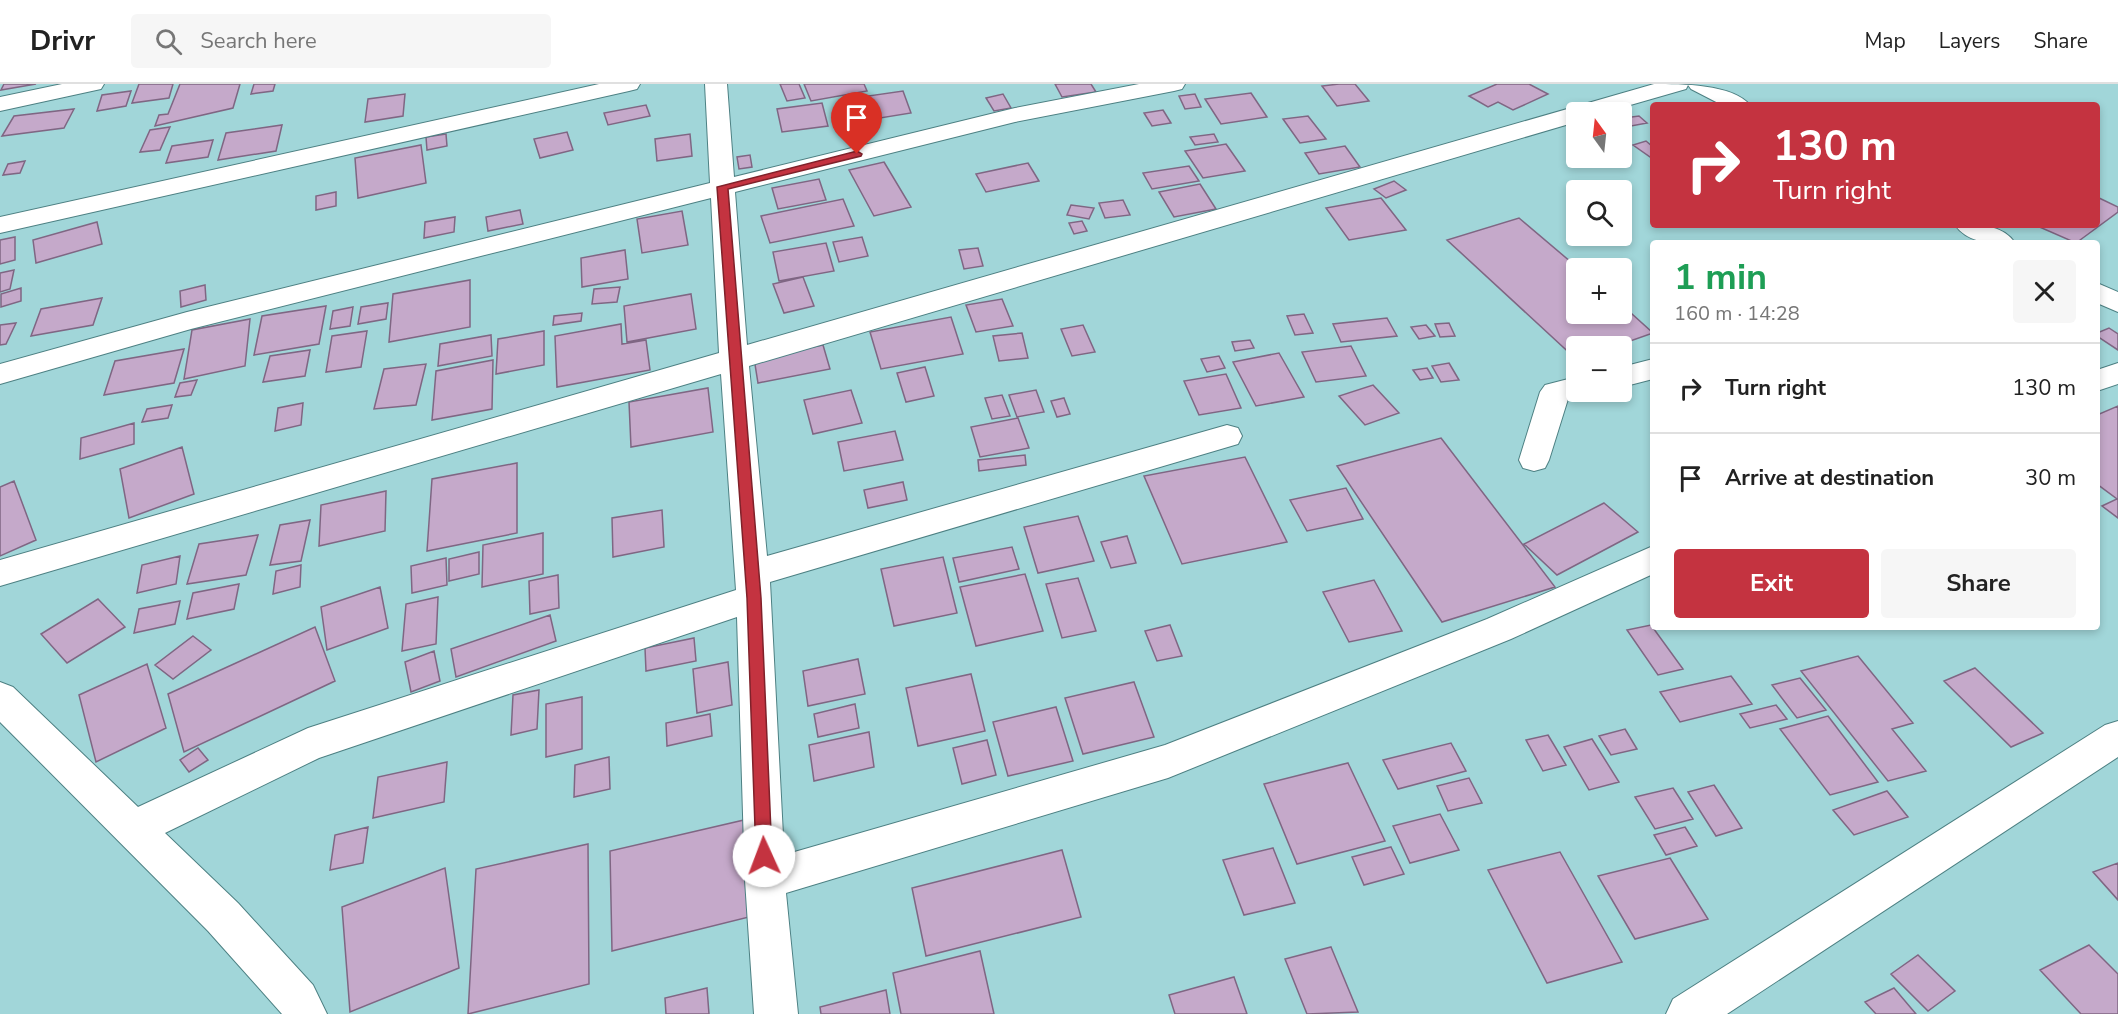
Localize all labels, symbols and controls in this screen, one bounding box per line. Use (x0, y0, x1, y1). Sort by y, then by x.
search box (131, 14, 551, 68)
text: Drivr (30, 22, 95, 60)
icon: search (152, 25, 185, 58)
text: Search here (200, 26, 317, 56)
text: Map (1864, 27, 1906, 55)
text: Layers (1939, 27, 2000, 55)
text: Share (2033, 27, 2088, 55)
pin (831, 92, 882, 154)
icon: arrive (840, 101, 873, 134)
north arrow (1566, 102, 1632, 168)
map controls (1566, 102, 1632, 402)
text: 130 m (1773, 118, 1897, 175)
icon: right (1674, 126, 1752, 204)
text: Turn right (1773, 172, 1891, 209)
button: search (1566, 180, 1632, 246)
text: 1 min (1674, 253, 1767, 302)
button: + (1566, 258, 1632, 324)
button: close (2013, 260, 2076, 323)
text: 160 m · 14:28 (1674, 300, 1800, 327)
button: − (1566, 336, 1632, 402)
icon: right (1674, 372, 1707, 405)
text: Turn right (1725, 373, 1826, 403)
text: 130 m (2012, 373, 2076, 403)
icon: arrive (1674, 462, 1707, 495)
text: Arrive at destination (1725, 463, 1934, 493)
text: 30 m (2025, 463, 2076, 493)
button: Exit (1674, 549, 1869, 618)
button: Share (1881, 549, 2076, 618)
position arrow (732, 824, 796, 888)

